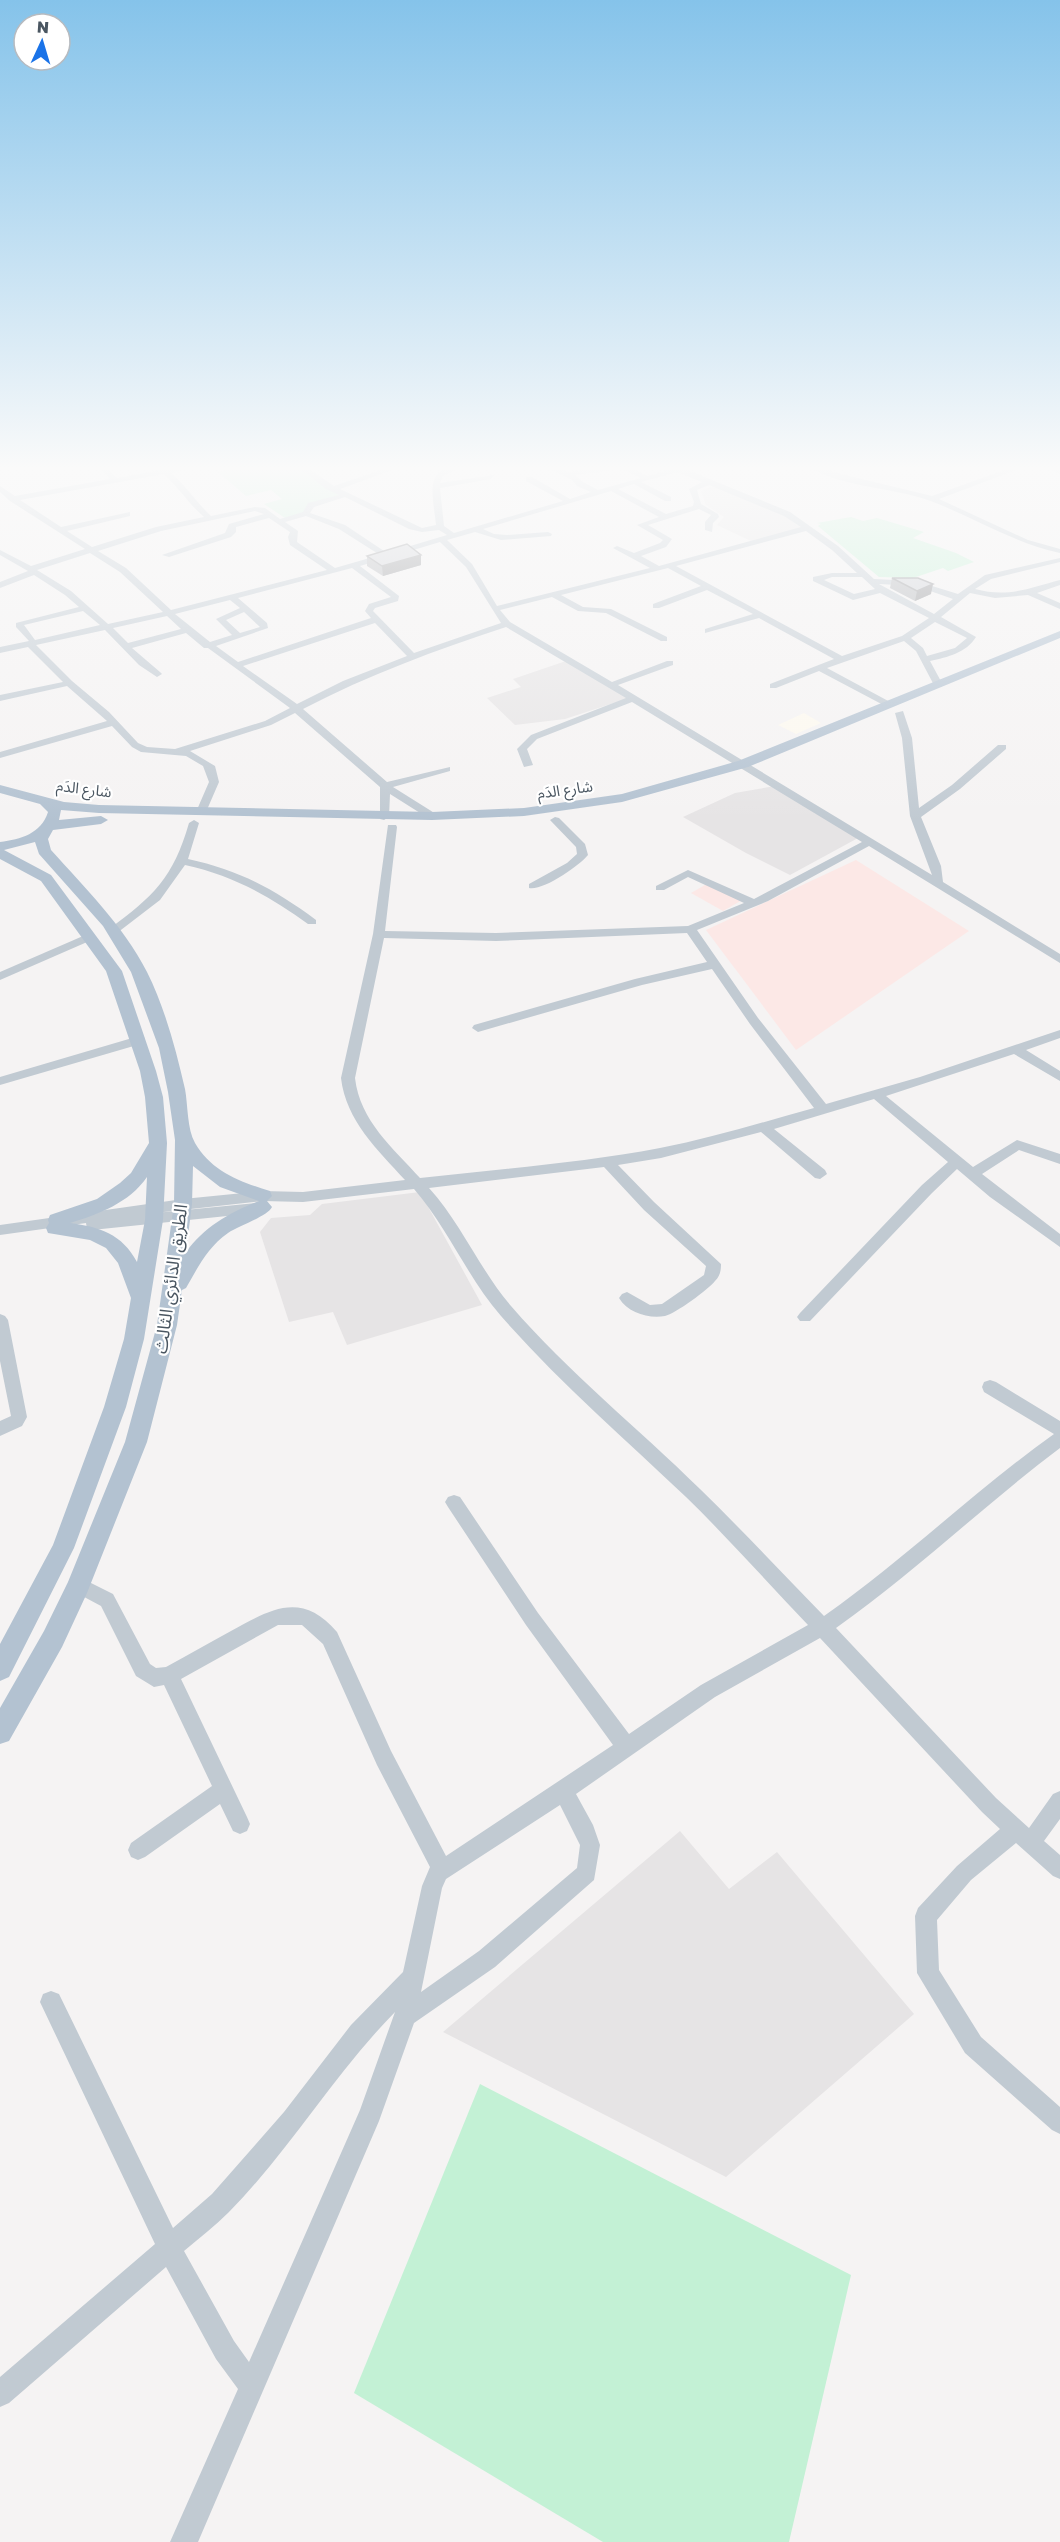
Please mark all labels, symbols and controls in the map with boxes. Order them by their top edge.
north arrow [12,12,72,72]
text: N [36,17,50,37]
street label: شارع الدَم [55,776,113,804]
street label: شارع الدَم [536,776,594,806]
street label: الطريق الدائري الثالث [149,1203,195,1356]

